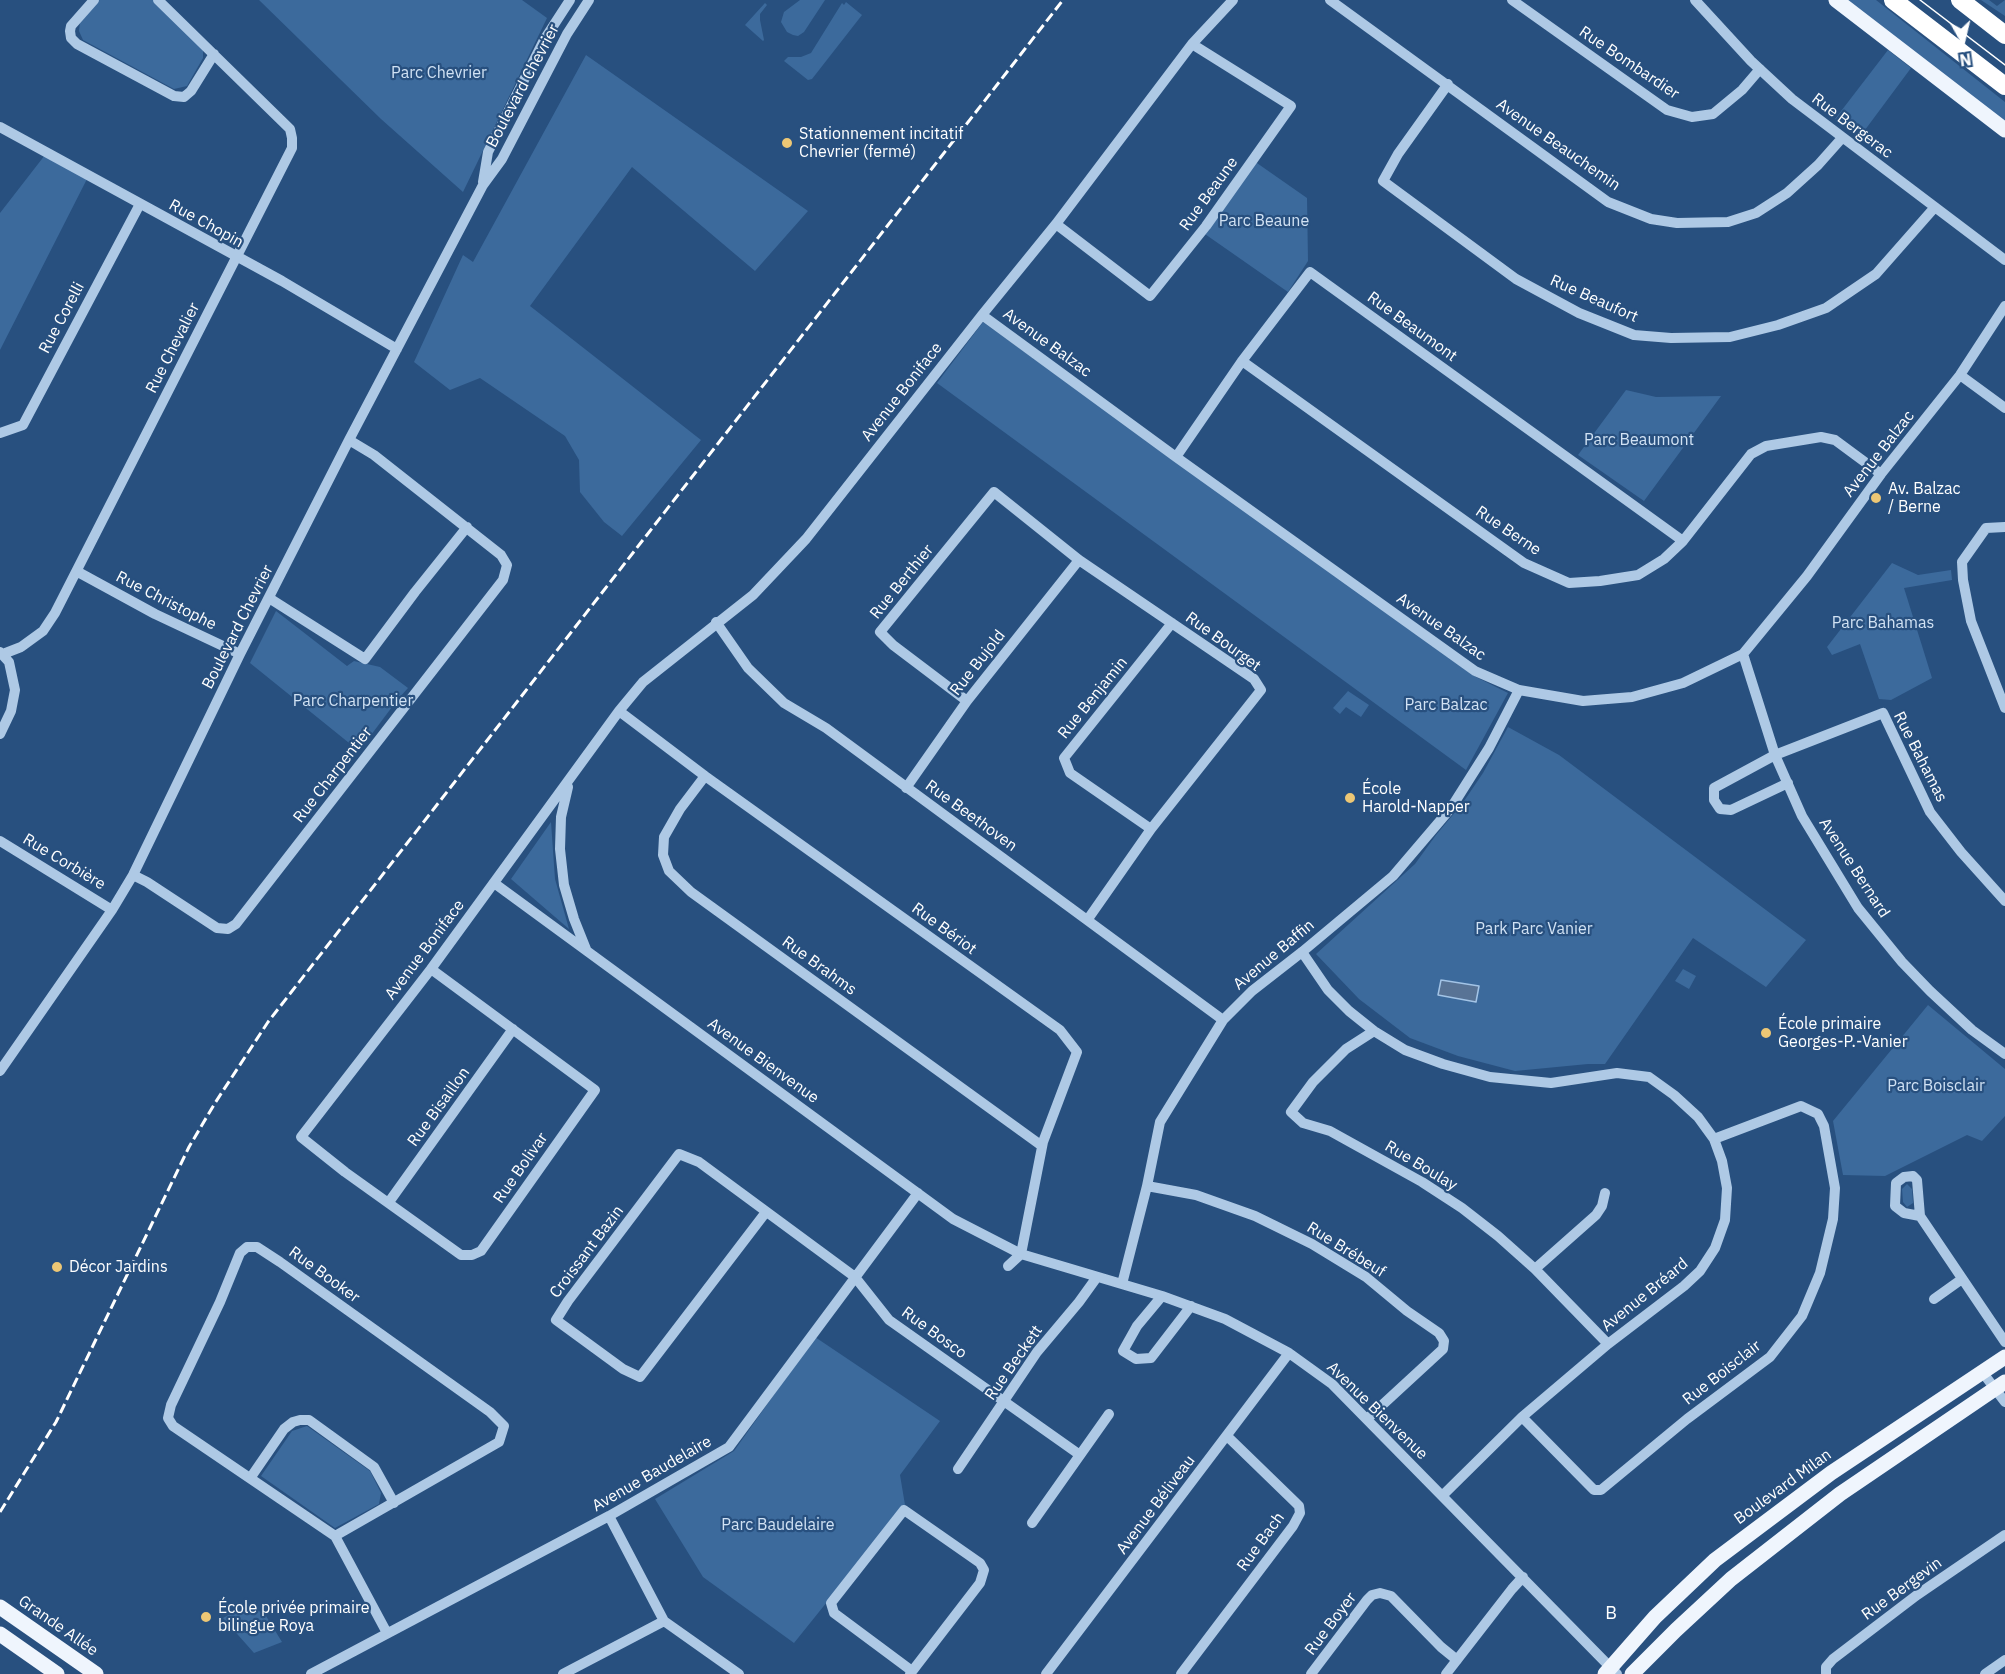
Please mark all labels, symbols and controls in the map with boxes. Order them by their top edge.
north arrow [1933,12,1993,72]
street label: Boulevard Chevrier [482,21,564,151]
street label: Rue Bombardier [1575,22,1683,104]
text: N [1958,49,1973,71]
park label: Parc Chevrier [391,63,487,83]
street label: Rue Bergerac [1808,89,1896,163]
street label: Avenue Beauchemin [1492,95,1624,195]
place label: Stationnement incitatif Chevrier (fermé) [799,124,963,162]
marker: Stationnement incitatif Chevrier (fermé) [780,136,794,150]
street label: Rue Beaune [1176,153,1242,235]
street label: Rue Chopin [165,196,247,252]
park label: Parc Beaune [1219,211,1309,231]
street label: Rue Beaufort [1547,271,1641,327]
street label: Rue Corelli [35,279,89,357]
street label: Rue Beaumont [1363,288,1461,366]
street label: Rue Chevalier [142,300,204,396]
street label: Avenue Balzac [999,305,1095,381]
street label: Avenue Boniface [857,339,947,445]
street label: Avenue Balzac [1839,407,1919,501]
park label: Parc Beaumont [1584,430,1694,450]
place label: Av. Balzac / Berne [1888,479,1961,517]
marker: Av. Balzac / Berne [1869,491,1883,505]
street label: Rue Berne [1472,502,1544,560]
street label: Rue Berthier [866,541,938,623]
street label: Boulevard Chevrier [198,562,278,692]
street label: Rue Christophe [113,567,219,635]
street label: Avenue Balzac [1393,589,1489,665]
street label: Rue Bourget [1182,608,1264,676]
park label: Parc Bahamas [1832,613,1934,633]
street label: Rue Bujold [946,626,1010,700]
street label: Rue Benjamin [1054,653,1132,743]
park label: Parc Charpentier [293,691,413,711]
park label: Parc Balzac [1404,695,1488,715]
street label: Rue Bahamas [1889,709,1951,805]
street label: Rue Charpentier [289,723,377,827]
street label: Rue Beethoven [921,776,1021,856]
place label: École Harold-Napper [1362,779,1470,817]
marker: École Harold-Napper [1343,791,1357,805]
street label: Avenue Bernard [1815,815,1893,921]
street label: Rue Corbière [19,830,109,894]
street label: Avenue Boniface [381,896,469,1004]
street label: Rue Bériot [908,899,980,959]
street label: Avenue Baffin [1230,916,1318,994]
park label: Park Parc Vanier [1475,919,1593,939]
street label: Rue Brahms [778,933,860,999]
street label: Avenue Bienvenue [704,1014,822,1108]
place label: École primaire Georges-P.-Vanier [1778,1014,1908,1052]
marker: École primaire Georges-P.-Vanier [1759,1026,1773,1040]
street label: Rue Bisaillon [404,1064,474,1150]
park label: Parc Boisclair [1887,1076,1985,1096]
street label: Rue Bolivar [490,1129,552,1207]
street label: Rue Boulay [1381,1137,1461,1195]
street label: Croissant Bazin [546,1202,628,1302]
street label: Rue Brébeuf [1303,1218,1389,1282]
street label: Rue Booker [285,1243,363,1307]
street label: Avenue Bréard [1598,1254,1692,1336]
place label: Décor Jardins [69,1257,168,1277]
marker: Décor Jardins [50,1260,64,1274]
street label: Rue Bosco [898,1303,970,1363]
street label: Rue Beckett [981,1322,1047,1404]
street label: Rue Boisclair [1679,1337,1765,1409]
street label: Avenue Bienvenue [1323,1358,1431,1464]
street label: Avenue Baudelaire [589,1432,715,1516]
street label: Boulevard Milan [1731,1445,1835,1529]
street label: Avenue Béliveau [1113,1452,1199,1558]
street label: Rue Bach [1233,1509,1289,1575]
park label: Parc Baudelaire [721,1515,835,1535]
street label: Rue Bergevin [1858,1553,1946,1625]
street label: Rue Boyer [1301,1589,1361,1659]
street label: Grande Allée [14,1592,102,1660]
place label: École privée primaire bilingue Roya [218,1598,369,1636]
district label: B [1605,1603,1619,1625]
marker: École privée primaire bilingue Roya [199,1610,213,1624]

